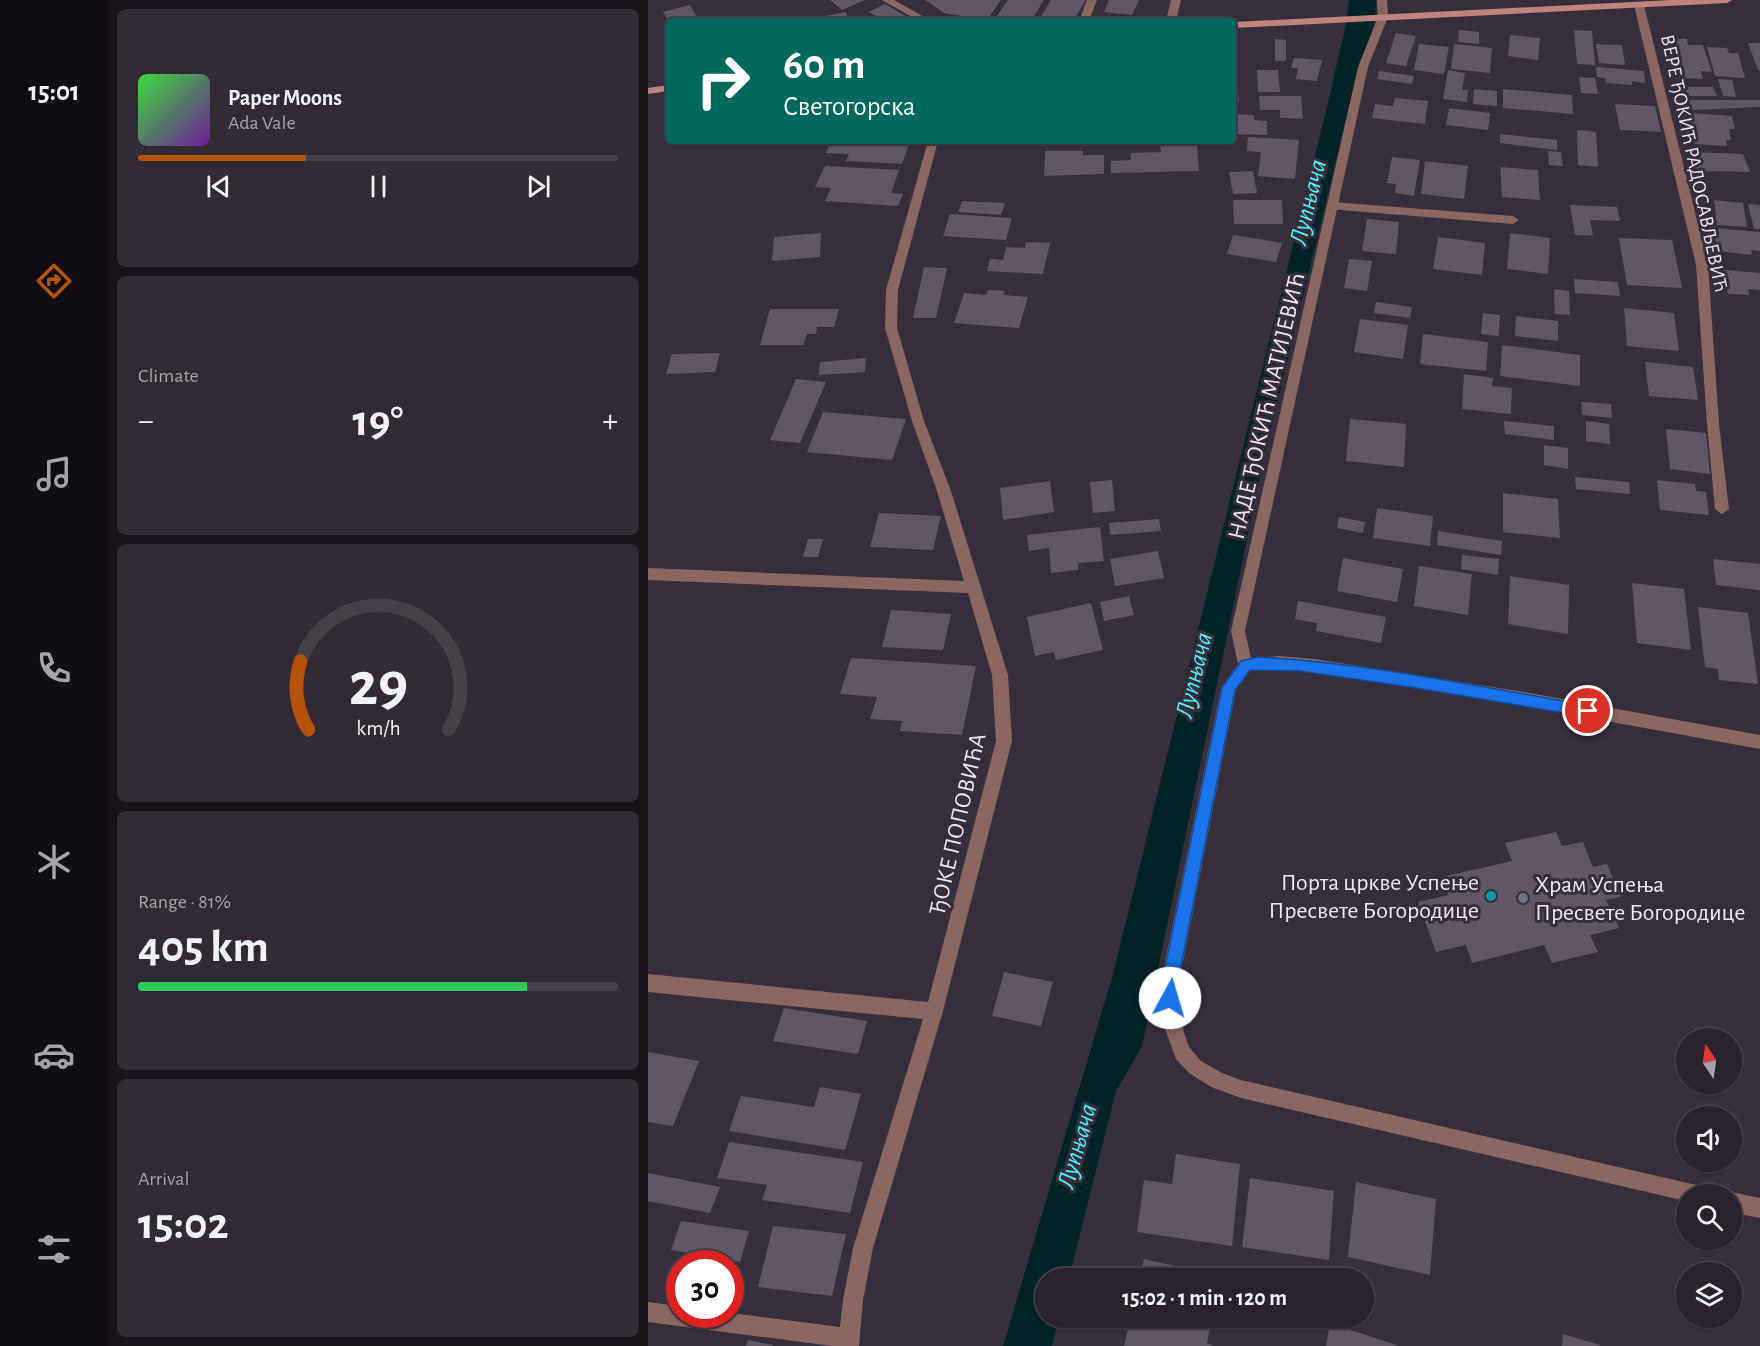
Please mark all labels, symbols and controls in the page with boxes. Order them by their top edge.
street label: ВЕРЕ ЂОКИЋ РАДОСАВЉЕВИЋ [1657,33,1731,294]
icon: right [684,42,762,120]
text: 60 m [783,44,865,86]
text: 15:01 [28,78,80,105]
text: Paper Moons [228,87,342,109]
text: Светогорска [783,93,915,120]
text: Ada Vale [228,113,296,133]
water label: Лупњача [1285,157,1331,249]
icon: previous [202,170,235,203]
icon: pause [362,170,395,203]
icon: next [522,170,555,203]
icon: directions [33,260,75,302]
street label: НАДЕ ЂОКИЋ МАТИЈЕВИЋ [1225,271,1309,542]
text: Climate [138,366,199,386]
text: 19° [352,399,404,444]
text: − [138,405,154,438]
text: + [602,405,618,438]
icon: music [33,453,75,495]
water label: Лупњача [1171,630,1217,722]
icon: phone [33,647,75,689]
text: 29 [348,654,408,716]
pin [1562,685,1613,736]
icon: arrive [1571,694,1604,727]
text: km/h [356,718,400,739]
street label: ЂОКЕ ПОПОВИЋА [925,731,991,917]
icon: climate [33,841,75,883]
place label: Порта цркве Успење Пресвете Богородице [1268,871,1479,923]
place label: Храм Успења Пресвете Богородице [1535,873,1746,925]
marker: Порта цркве Успење Пресвете Богородице [1484,889,1498,903]
marker: Храм Успења Пресвете Богородице [1516,891,1530,905]
text: Range · 81% [138,892,231,912]
text: 405 km [138,925,269,970]
position arrow [1138,966,1202,1030]
north arrow [1676,1028,1742,1094]
map controls [1676,1028,1742,1328]
icon: car [33,1034,75,1076]
water label: Лупњача [1052,1101,1101,1193]
button: sound [1676,1106,1742,1172]
text: Arrival [138,1169,189,1189]
button: search [1676,1184,1742,1250]
text: 15:02 [138,1202,229,1247]
icon: filters [33,1228,75,1270]
speed limit sign: 30 [666,1250,744,1328]
button: layers [1676,1262,1742,1328]
text: 15:02 · 1 min · 120 m [1122,1287,1287,1309]

